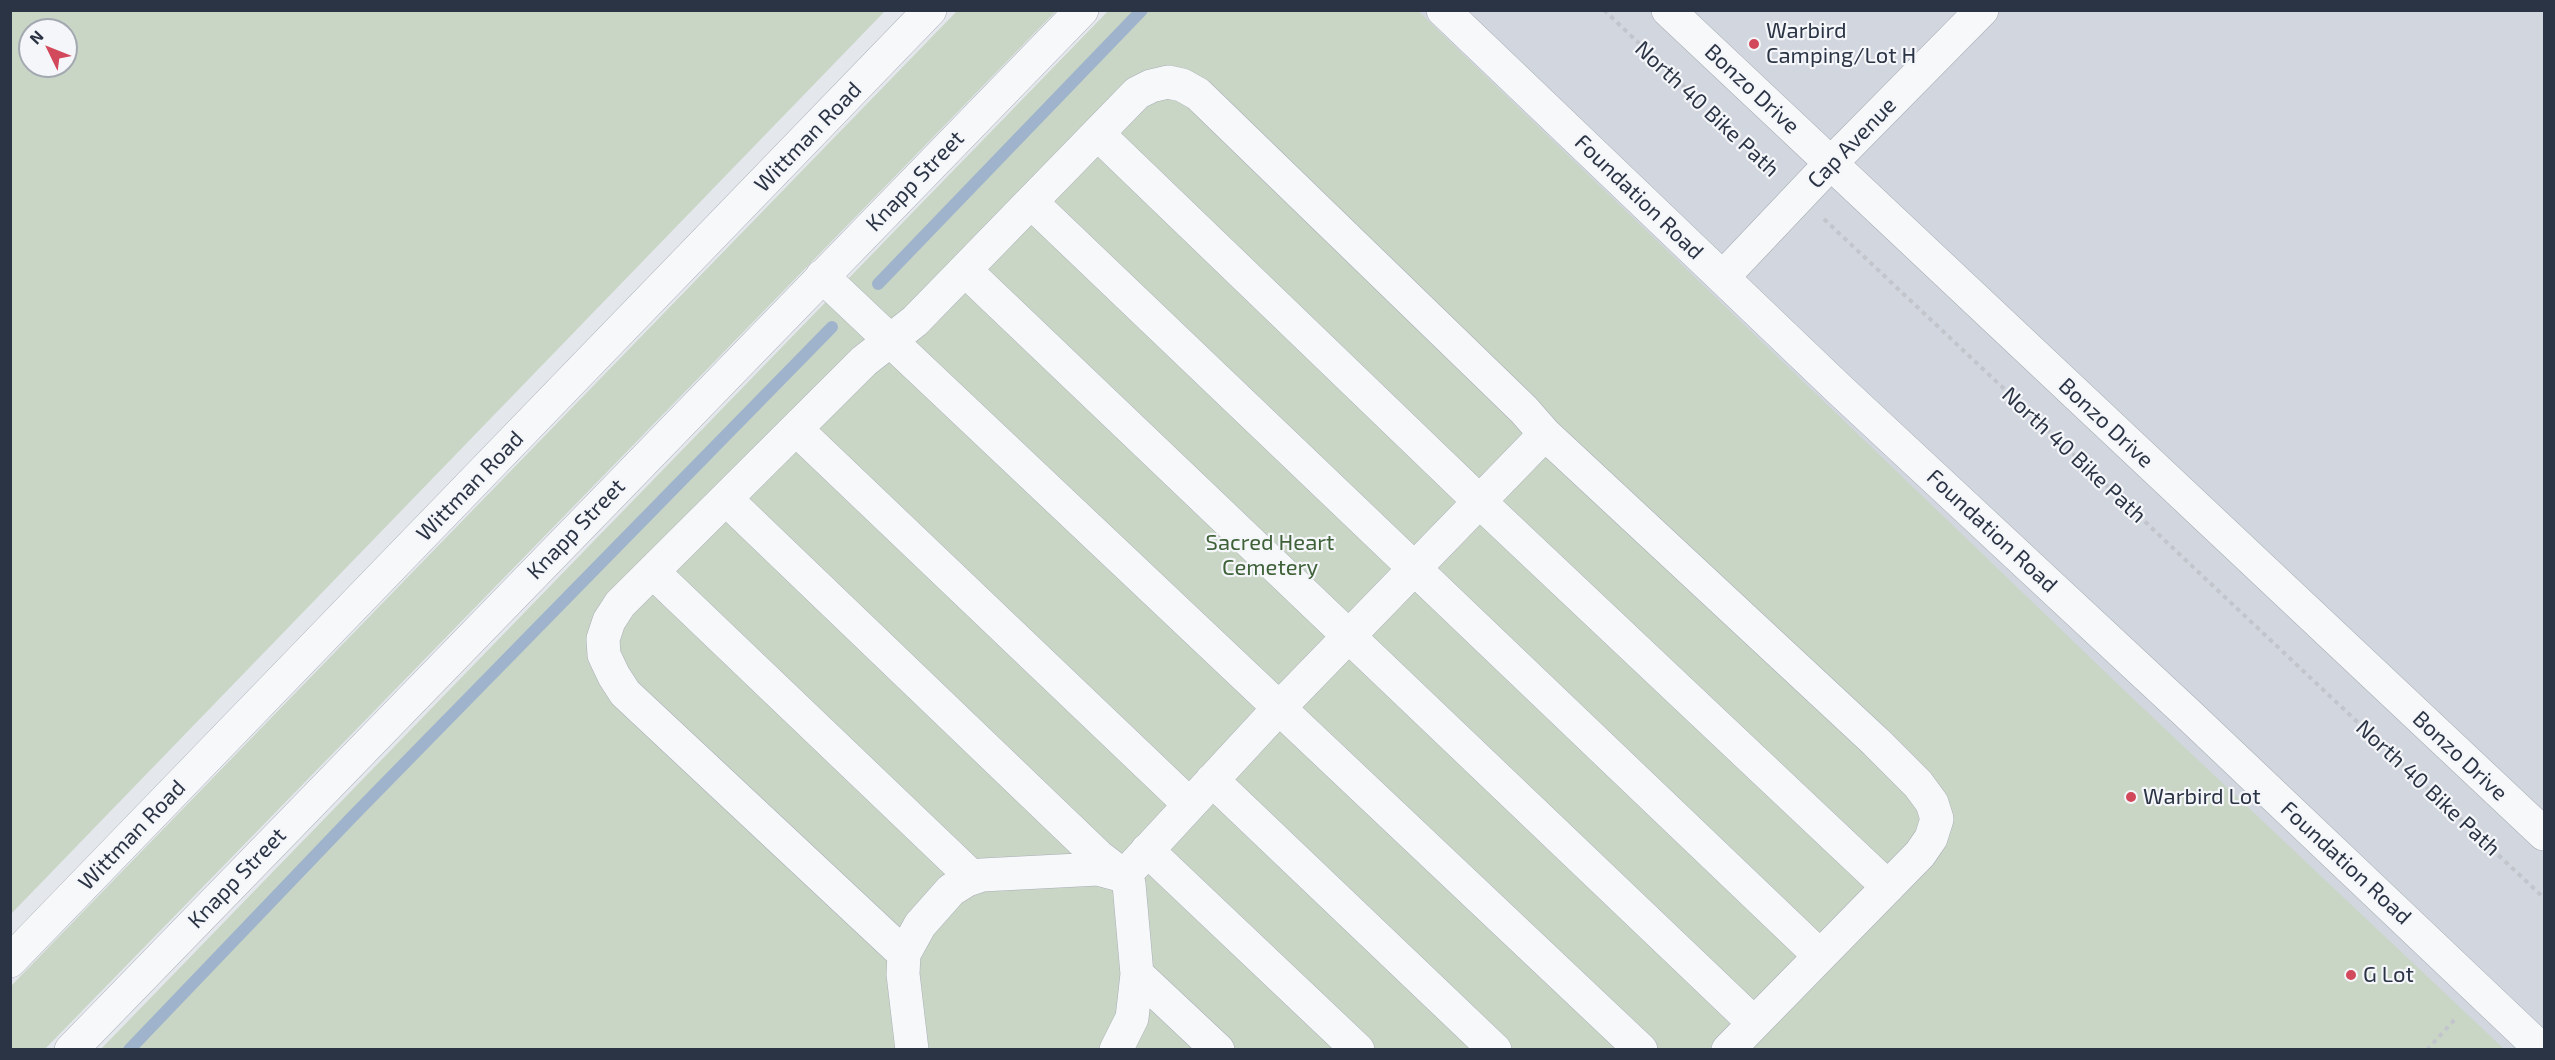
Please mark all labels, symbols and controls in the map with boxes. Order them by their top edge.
north arrow [18,18,78,78]
place label: Warbird Camping/Lot H [1766,18,1916,70]
text: N [25,26,47,47]
street label: North 40 Bike Path [1629,35,1785,183]
marker: Warbird Camping/Lot H [1747,37,1761,51]
street label: Bonzo Drive [1699,39,1805,139]
street label: Wittman Road [749,76,867,198]
street label: Cap Avenue [1802,92,1902,194]
street label: Knapp Street [861,125,969,237]
street label: Foundation Road [1569,129,1709,265]
street label: Bonzo Drive [2053,373,2159,473]
street label: North 40 Bike Path [1996,381,2152,529]
street label: Wittman Road [411,425,529,547]
street label: Foundation Road [1921,464,2063,598]
street label: Knapp Street [522,473,630,585]
park label: Sacred Heart Cemetery [1206,530,1334,582]
street label: Bonzo Drive [2407,706,2513,806]
street label: North 40 Bike Path [2350,714,2506,862]
street label: Wittman Road [73,774,191,896]
place label: Warbird Lot [2143,784,2261,810]
marker: Warbird Lot [2124,790,2138,804]
street label: Foundation Road [2275,796,2417,930]
street label: Knapp Street [183,822,291,934]
place label: G Lot [2363,962,2414,988]
marker: G Lot [2344,968,2358,982]

